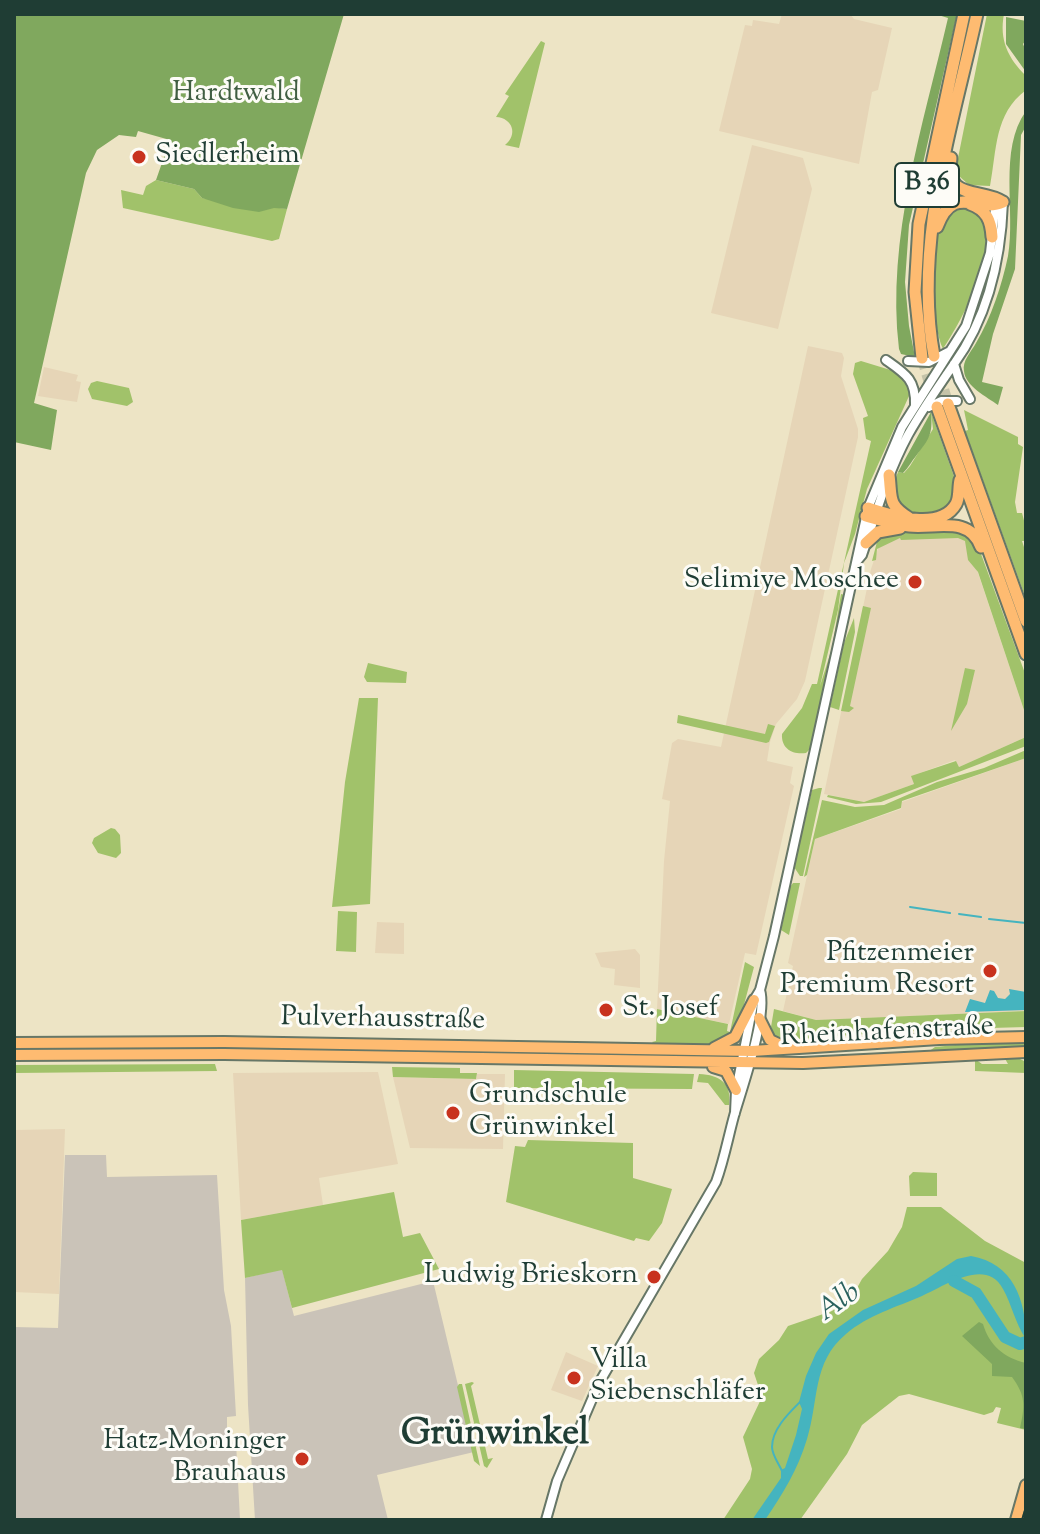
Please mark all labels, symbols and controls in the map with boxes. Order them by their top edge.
park label: Hardtwald [172,78,300,112]
place label: Siedlerheim [155,140,300,174]
marker: Siedlerheim [130,148,148,166]
road number: B 36 [895,163,959,207]
place label: Selimiye Moschee [684,565,899,599]
marker: Selimiye Moschee [906,573,924,591]
place label: Pfitzenmeier Premium Resort [780,938,974,1004]
marker: Pfitzenmeier Premium Resort [981,962,999,980]
place label: St. Josef [622,993,718,1027]
marker: St. Josef [597,1001,615,1019]
street label: Pulverhausstraße [281,1002,485,1040]
street label: Rheinhafenstraße [779,1012,995,1056]
place label: Grundschule Grünwinkel [469,1080,627,1146]
marker: Grundschule Grünwinkel [444,1104,462,1122]
place label: Ludwig Brieskorn [424,1260,638,1294]
marker: Ludwig Brieskorn [645,1268,663,1286]
water label: Alb [811,1276,869,1332]
place label: Villa Siebenschläfer [590,1345,766,1411]
marker: Villa Siebenschläfer [565,1369,583,1387]
district label: Grünwinkel [401,1415,589,1459]
place label: Hatz-Moninger Brauhaus [103,1426,286,1492]
marker: Hatz-Moninger Brauhaus [293,1450,311,1468]

